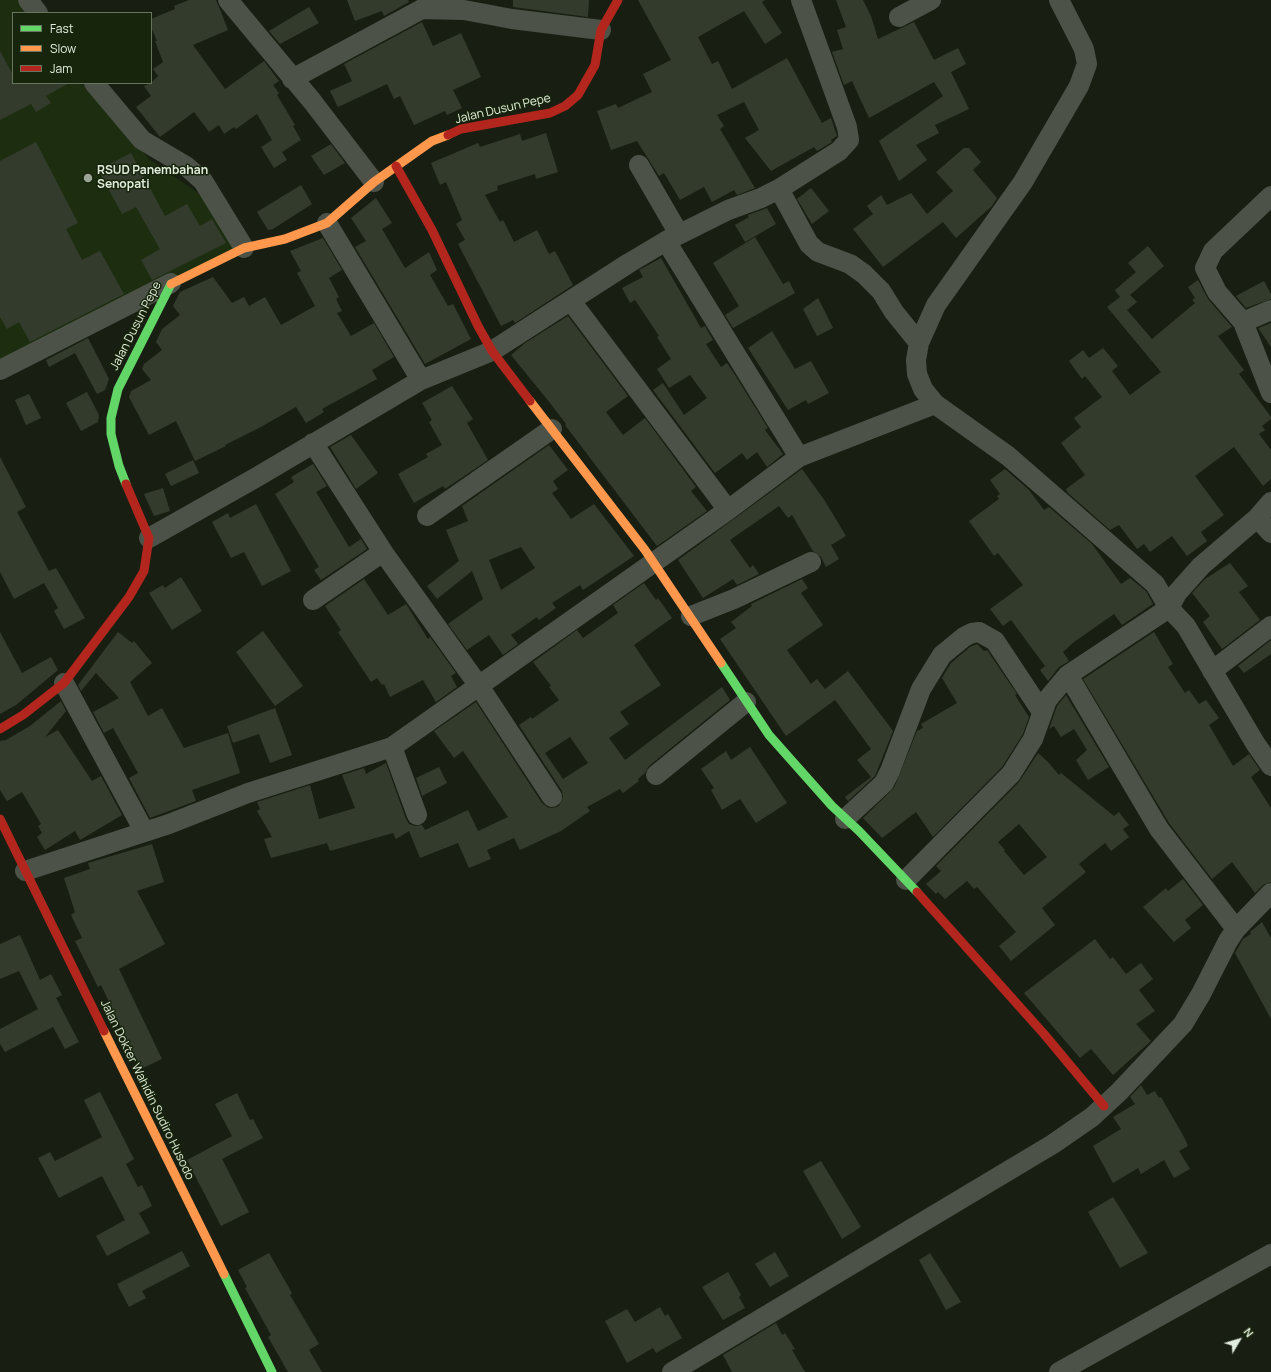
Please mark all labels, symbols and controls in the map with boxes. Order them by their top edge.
legend [12,12,152,84]
text: Fast [50,20,74,37]
text: Slow [50,40,76,57]
text: Jam [50,60,72,77]
street label: Jalan Dusun Pepe [454,91,552,127]
place label: RSUD Panembahan Senopati [97,164,208,192]
marker: RSUD Panembahan Senopati [82,172,94,184]
street label: Jalan Dusun Pepe [107,279,165,373]
street label: Jalan Dokter Wahidin Sudiro Husodo [97,998,197,1182]
north arrow [1219,1320,1259,1360]
text: N [1241,1325,1257,1340]

